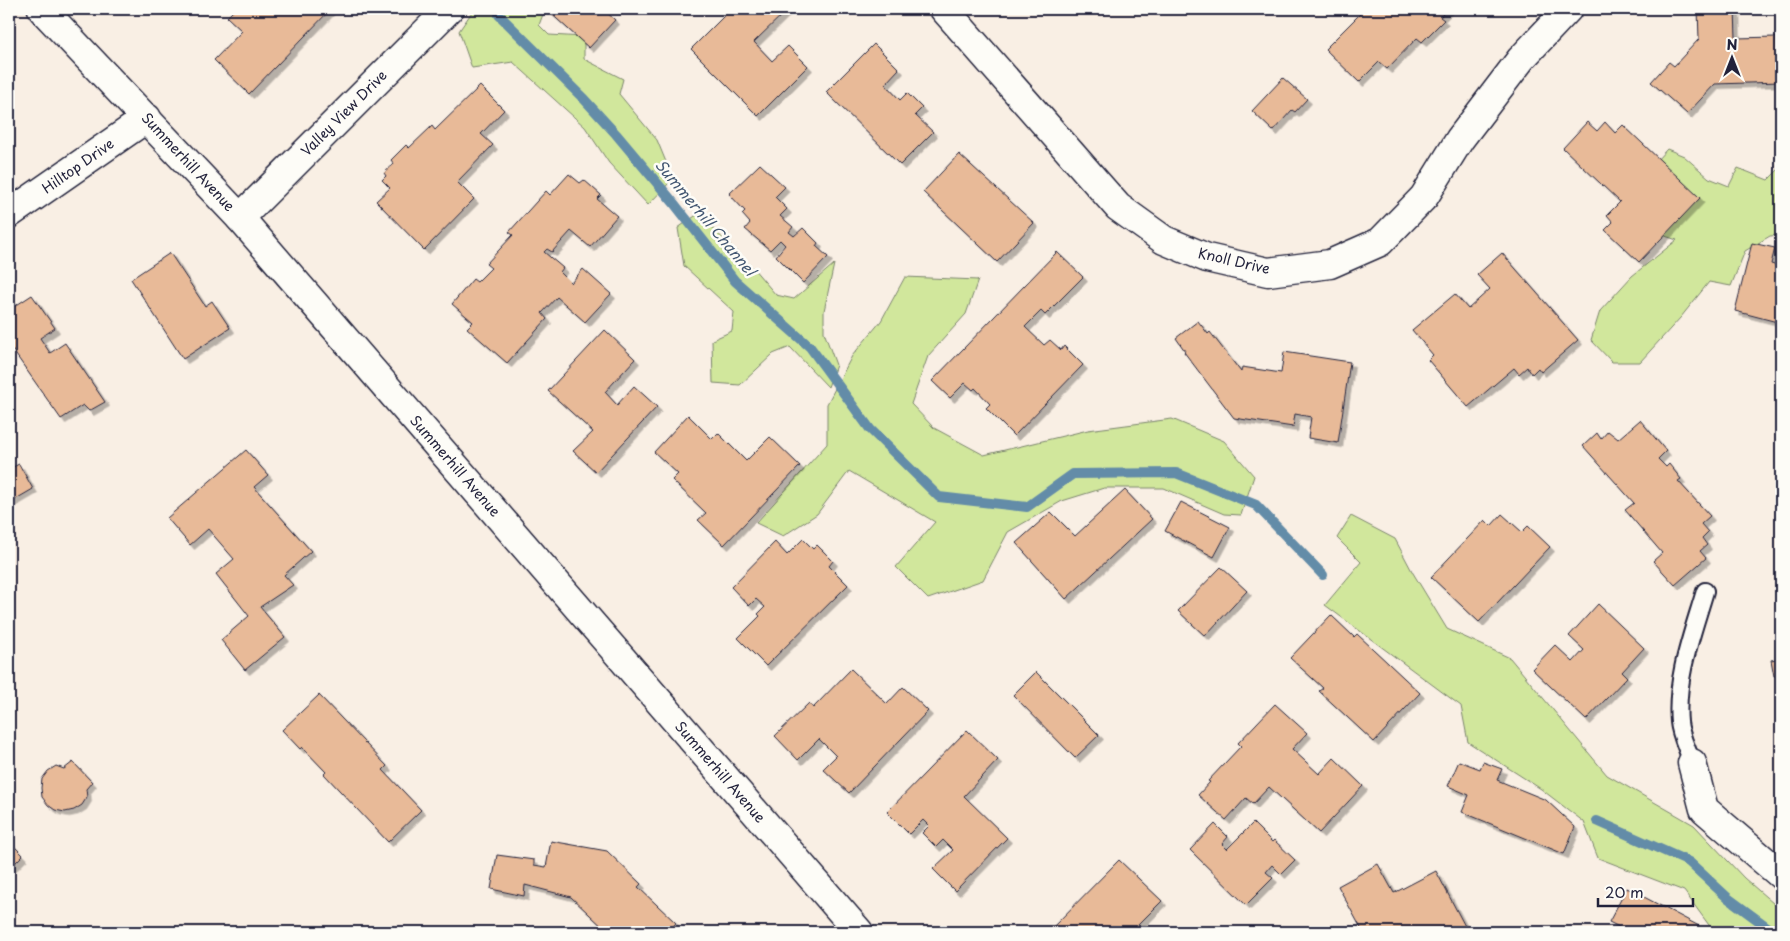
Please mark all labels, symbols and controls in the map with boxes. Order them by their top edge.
north arrow [1708,32,1758,82]
text: N [1726,34,1738,55]
street label: Valley View Drive [296,65,392,160]
street label: Summerhill Avenue [137,107,240,216]
street label: Hilltop Drive [37,133,118,198]
water label: Summerhill Channel [650,154,764,282]
street label: Knoll Drive [1196,242,1272,279]
street label: Summerhill Avenue [405,410,506,521]
street label: Summerhill Avenue [670,716,771,827]
scale bar [1598,876,1692,908]
text: 20 m [1605,880,1644,903]

